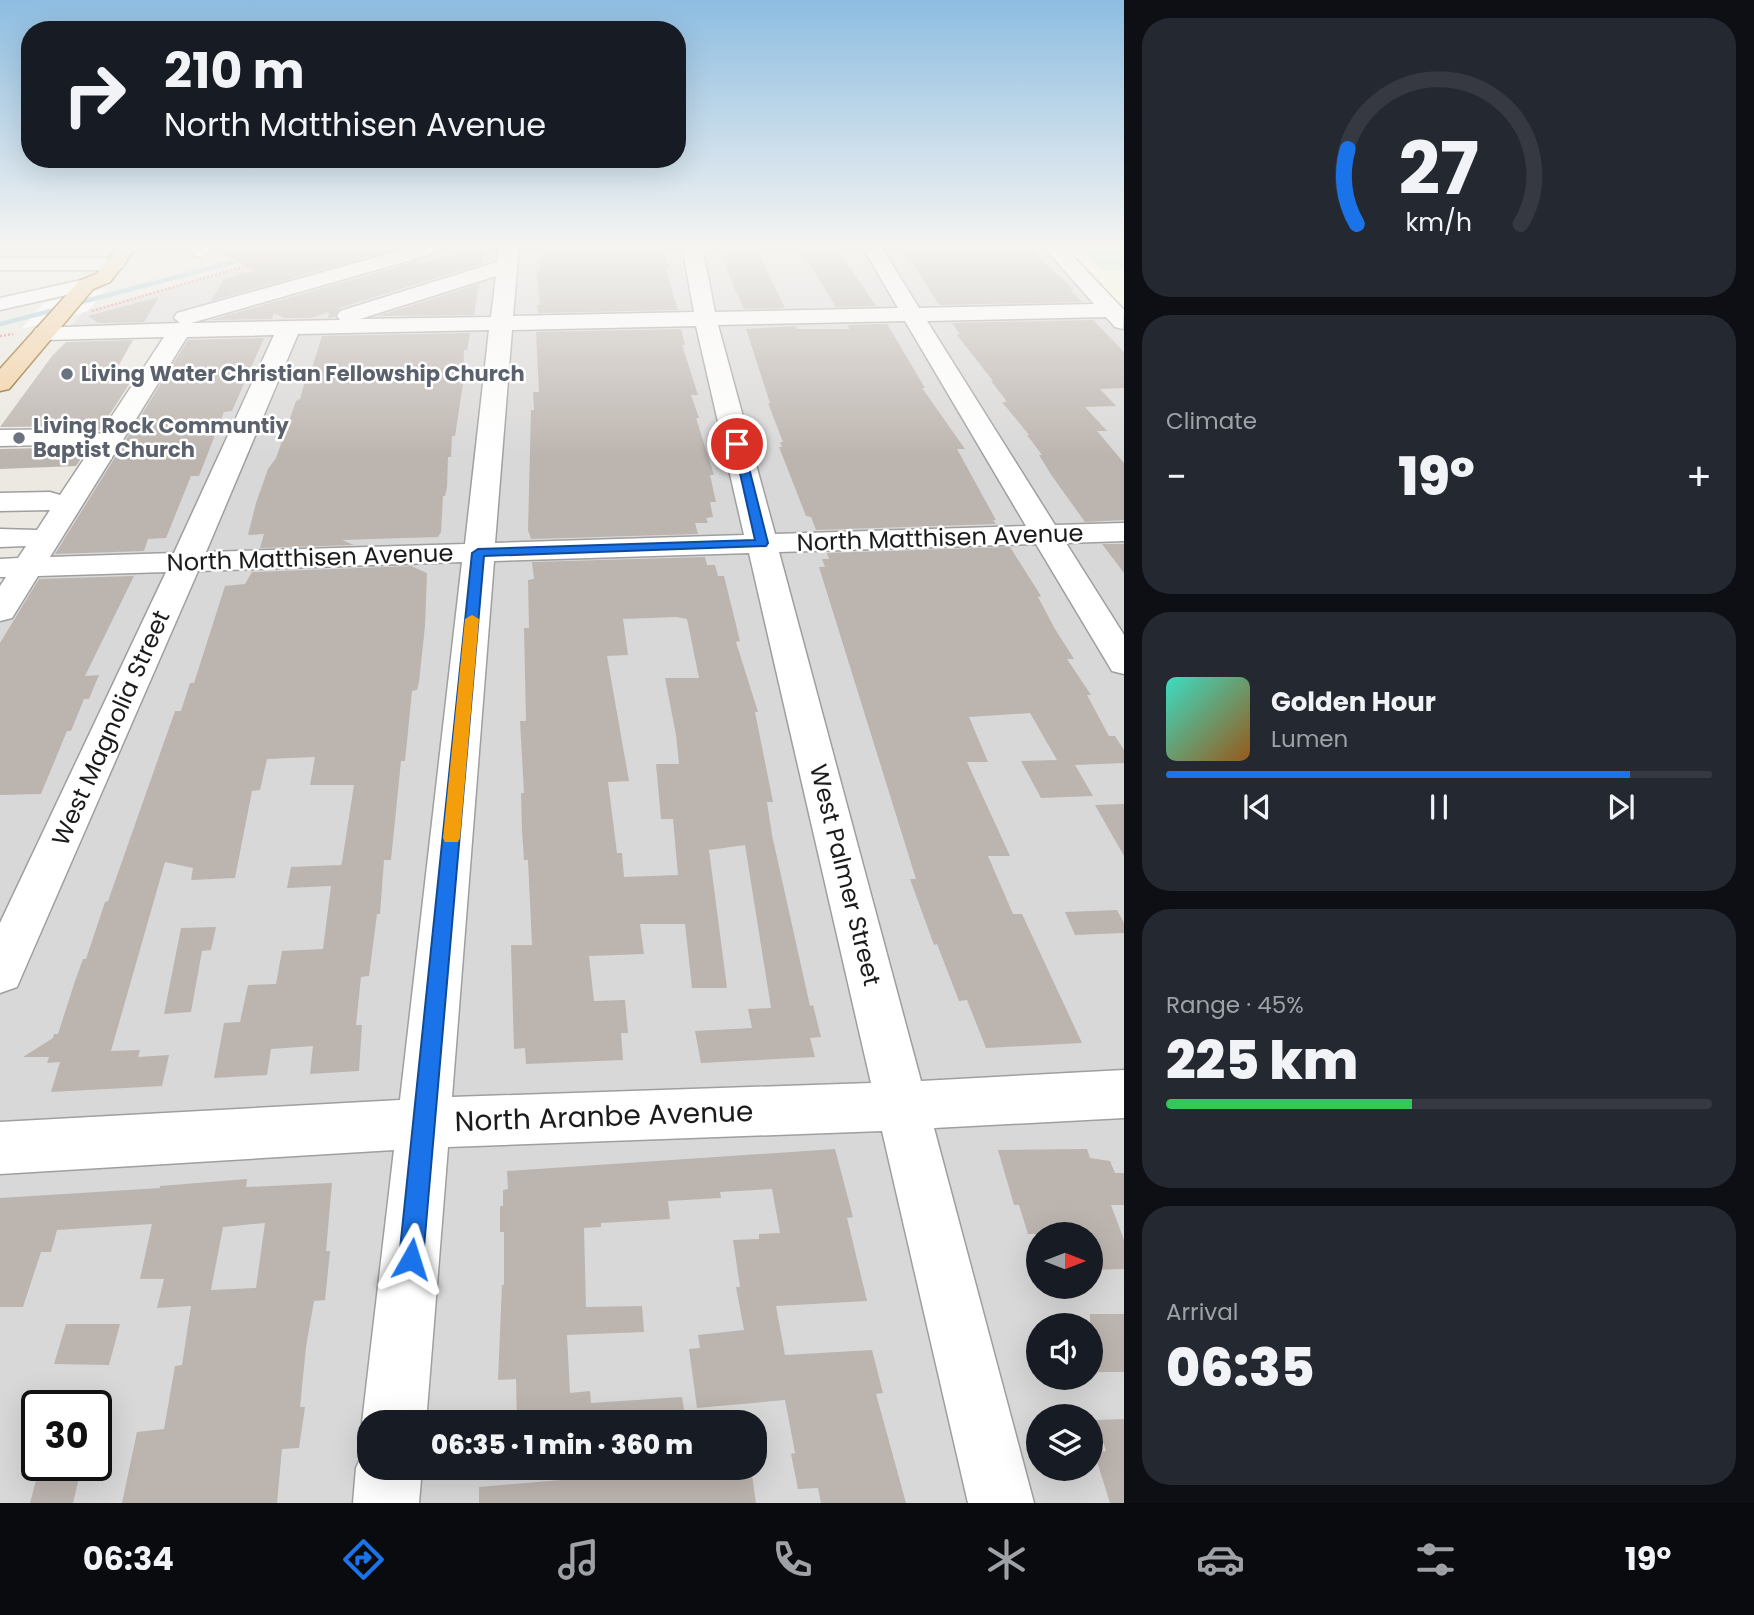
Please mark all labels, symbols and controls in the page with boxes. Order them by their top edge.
text: 210 m [164,37,305,105]
icon: right [49,49,140,140]
text: North Matthisen Avenue [164,102,546,147]
text: 27 [1399,118,1479,219]
text: km/h [1406,204,1472,239]
place label: Living Water Christian Fellowship Church [81,359,525,388]
marker: Living Water Christian Fellowship Church [59,366,75,382]
text: Climate [1166,405,1257,437]
place label: Living Rock Communtiy Baptist Church [33,411,290,464]
pin [707,414,767,474]
icon: arrive [718,425,756,463]
marker: Living Rock Communtiy Baptist Church [11,430,27,446]
text: 19° [1398,440,1475,513]
text: − [1166,450,1187,503]
text: + [1686,450,1712,503]
street label: North Matthisen Avenue [796,516,1084,559]
street label: North Matthisen Avenue [166,536,454,579]
street label: West Magnolia Street [44,605,177,851]
text: Golden Hour [1271,684,1436,720]
text: Lumen [1271,723,1348,755]
street label: West Palmer Street [802,761,889,989]
icon: previous [1238,788,1276,826]
icon: pause [1420,788,1458,826]
icon: next [1602,788,1640,826]
text: Range · 45% [1166,989,1304,1021]
text: 225 km [1166,1024,1358,1097]
street label: North Aranbe Avenue [454,1092,754,1141]
position arrow [374,1222,448,1296]
north arrow [1026,1222,1102,1298]
map controls [1026,1222,1103,1481]
text: Arrival [1166,1296,1238,1328]
button: sound [1026,1313,1103,1390]
text: 06:35 [1166,1331,1315,1404]
speed limit sign: 30 [21,1390,112,1481]
button: layers [1026,1404,1103,1481]
text: 06:35 · 1 min · 360 m [431,1427,693,1463]
icon: directions [339,1535,388,1584]
icon: music [554,1535,603,1584]
icon: phone [768,1535,817,1584]
icon: climate [982,1535,1031,1584]
icon: car [1196,1535,1245,1584]
icon: filters [1411,1535,1460,1584]
text: 06:34 [83,1536,174,1581]
text: 19° [1625,1536,1671,1581]

